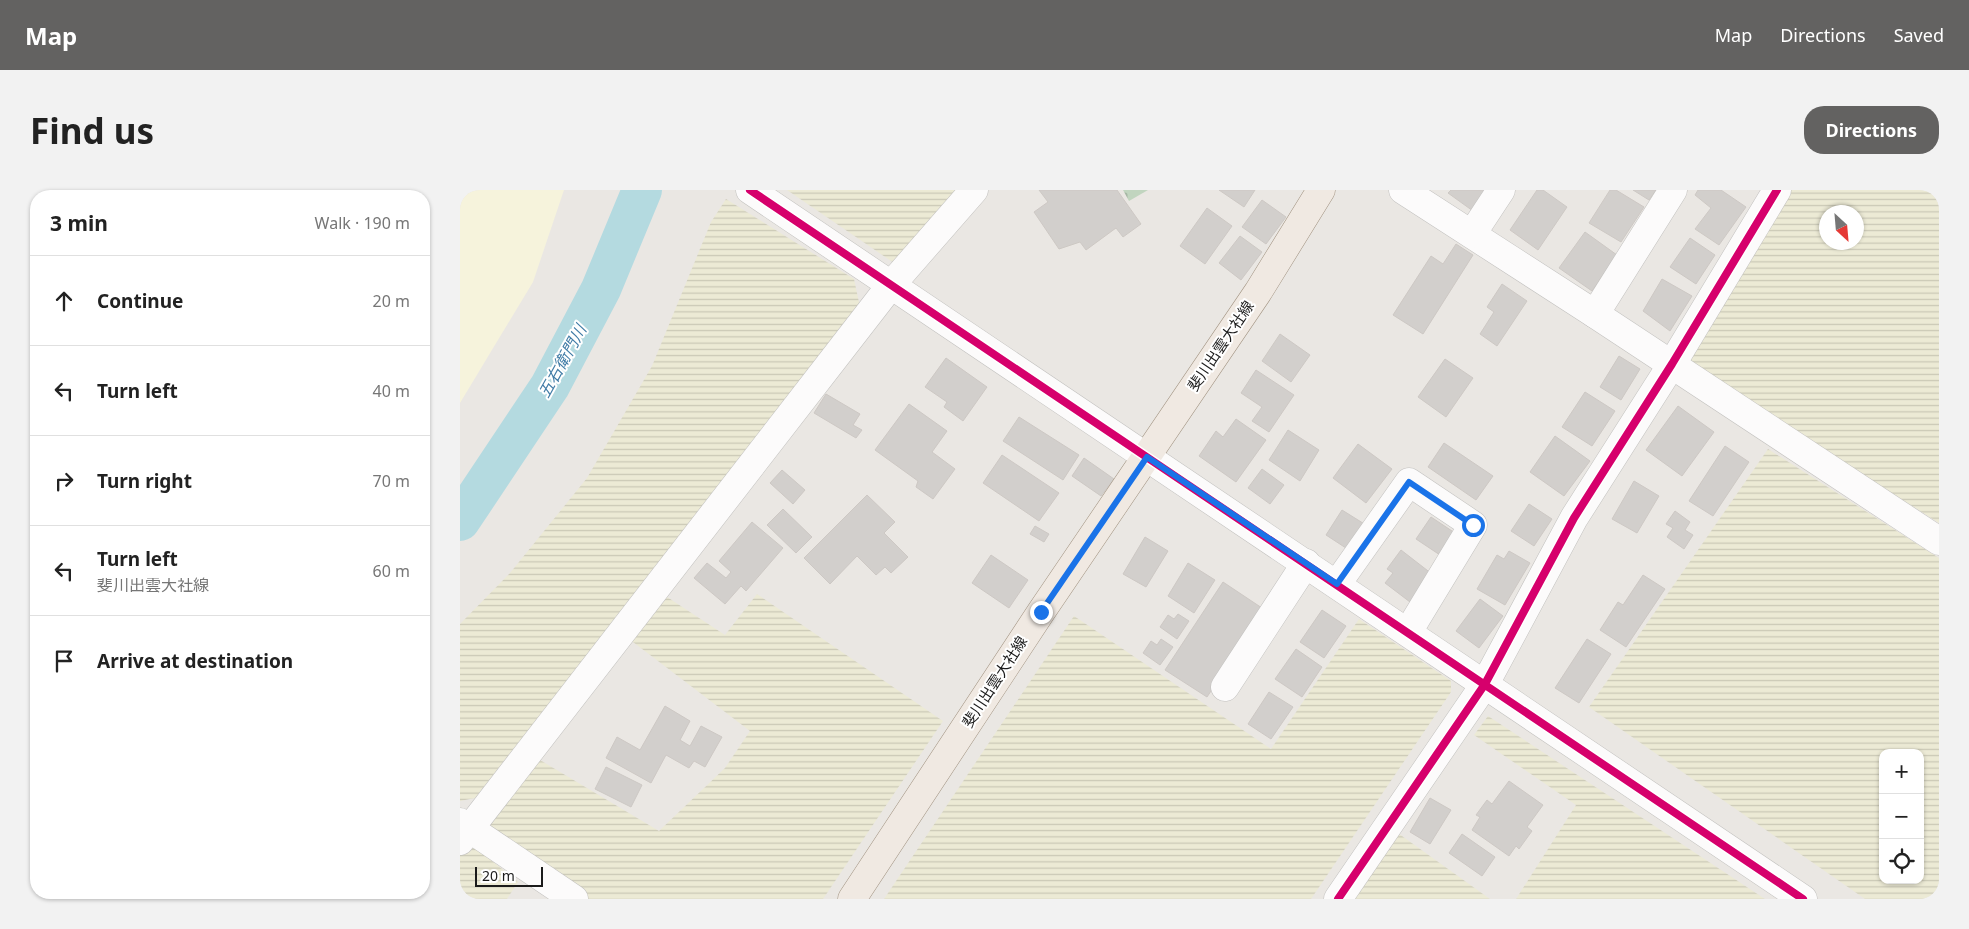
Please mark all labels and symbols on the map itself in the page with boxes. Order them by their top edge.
north arrow [1819,205,1864,250]
street label: 斐川出雲大社線 [1183,296,1258,395]
water label: 五右衛門川 [533,319,592,401]
route start [1462,514,1485,537]
route end [1030,601,1053,624]
street label: 斐川出雲大社線 [957,632,1031,731]
scale bar [475,864,542,887]

